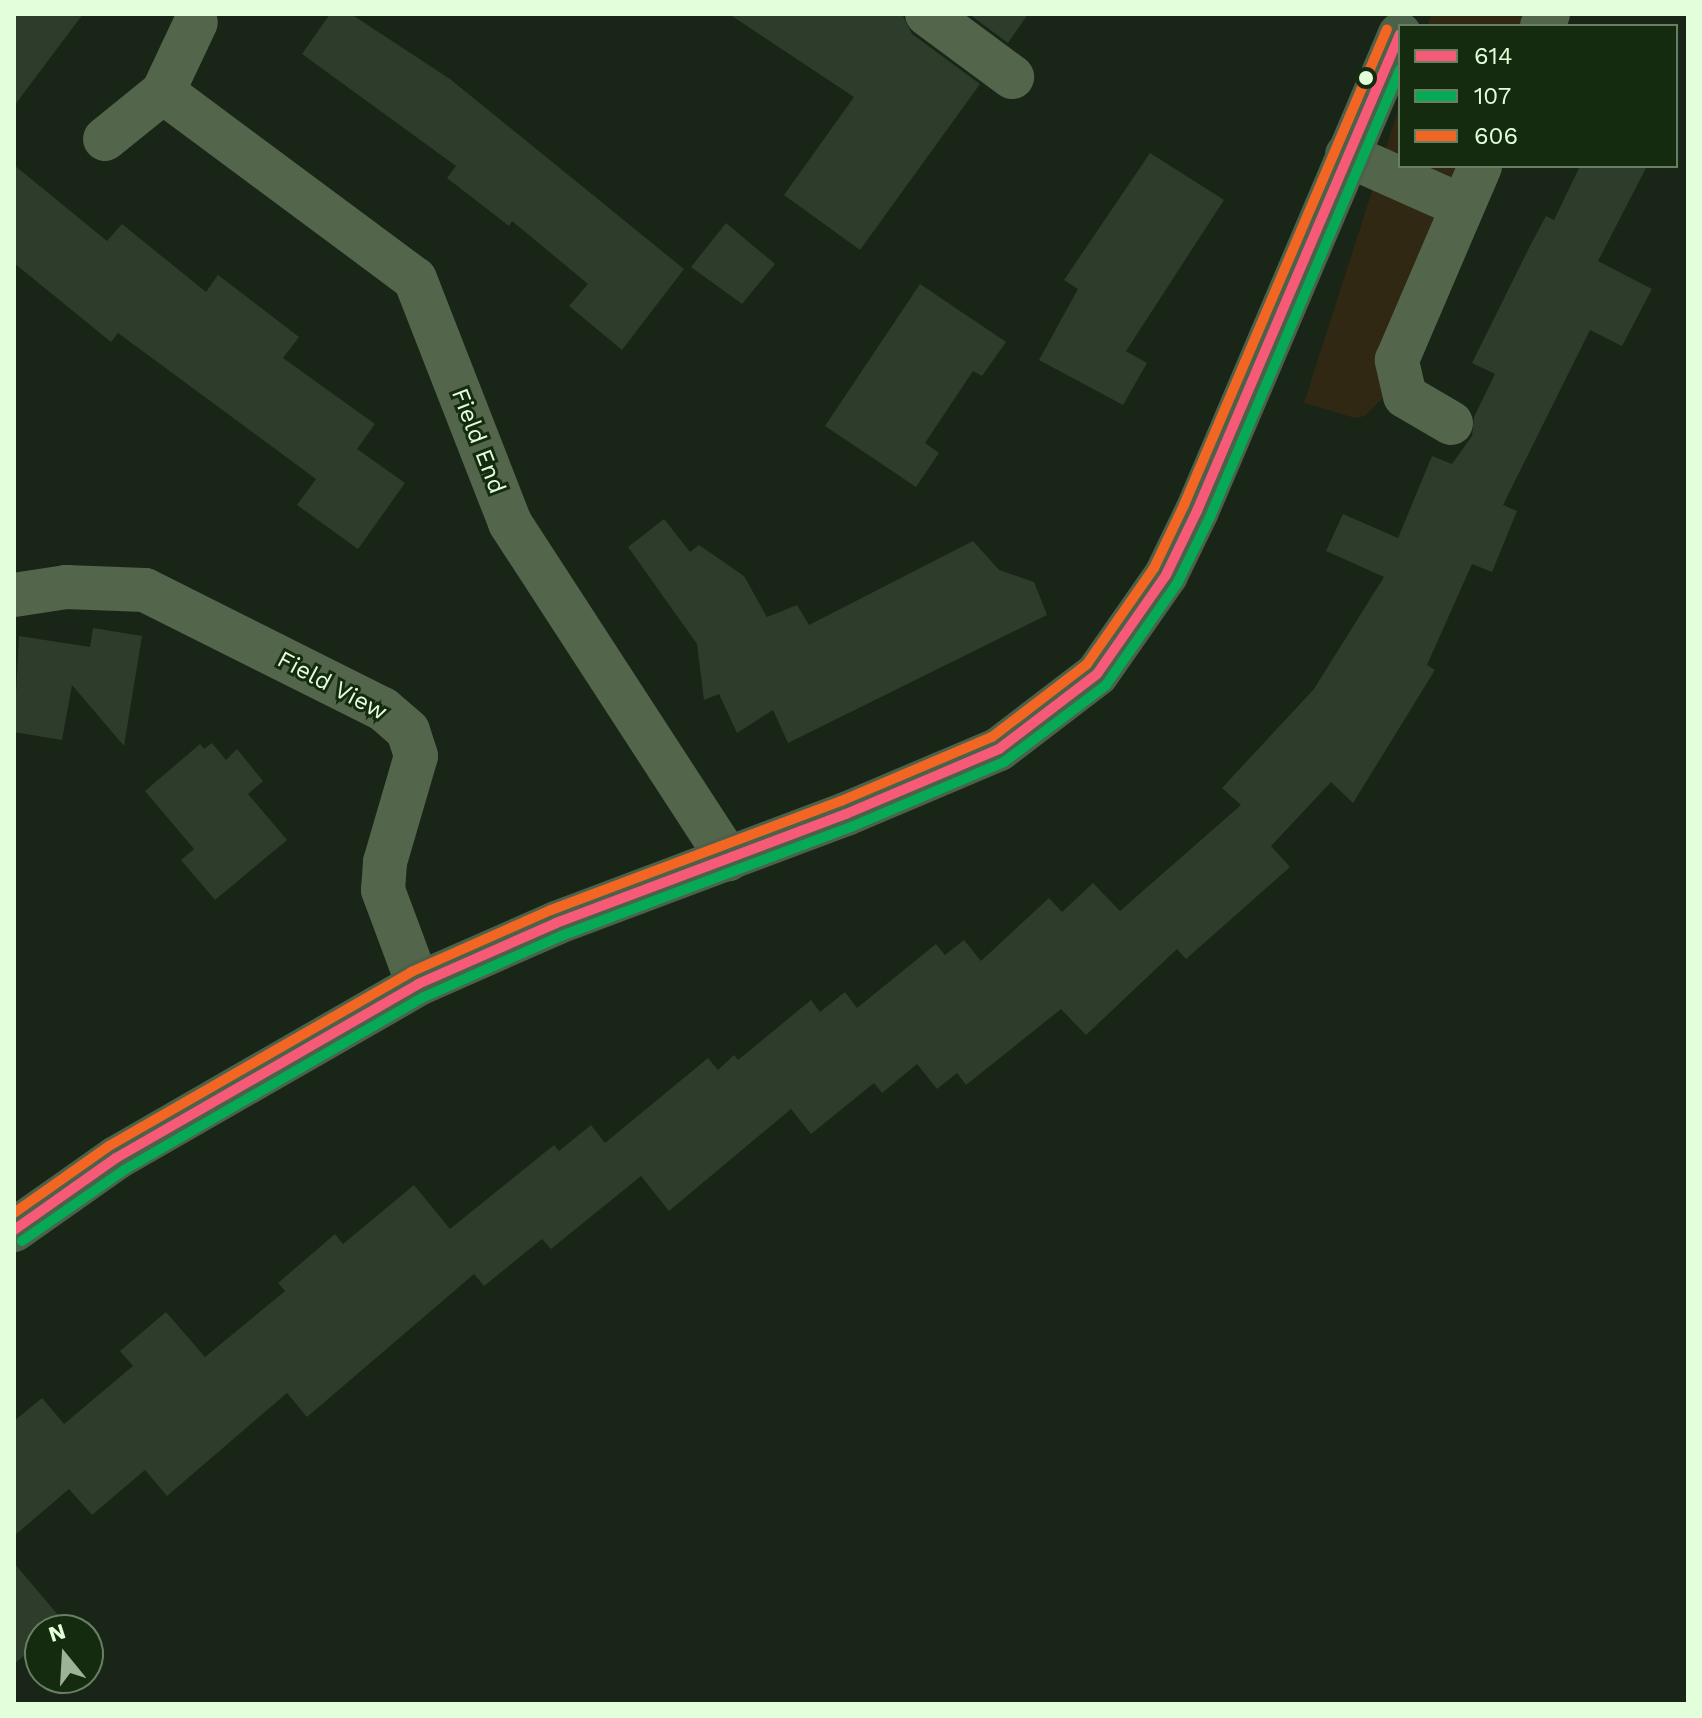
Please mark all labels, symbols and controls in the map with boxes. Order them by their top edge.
legend [1398,24,1678,168]
text: 614 [1474,42,1513,70]
unlabelled marker [1358,70,1374,86]
text: 107 [1474,82,1511,110]
text: 606 [1474,122,1518,150]
street label: Field End [445,384,511,498]
street label: Field View [272,645,392,727]
north arrow [24,1614,104,1694]
text: N [45,1618,69,1647]

